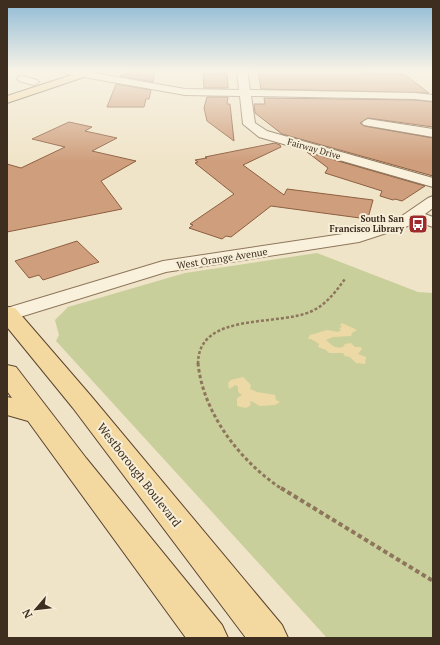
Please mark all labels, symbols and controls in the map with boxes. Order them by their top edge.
street label: Fairway Drive [286,136,343,162]
place label: South San Francisco Library [330,213,404,235]
bus stop icon: South San Francisco Library [407,213,429,235]
street label: West Orange Avenue [176,245,268,272]
street label: Westborough Boulevard [94,420,185,530]
north arrow [16,589,56,629]
text: N [19,606,35,621]

